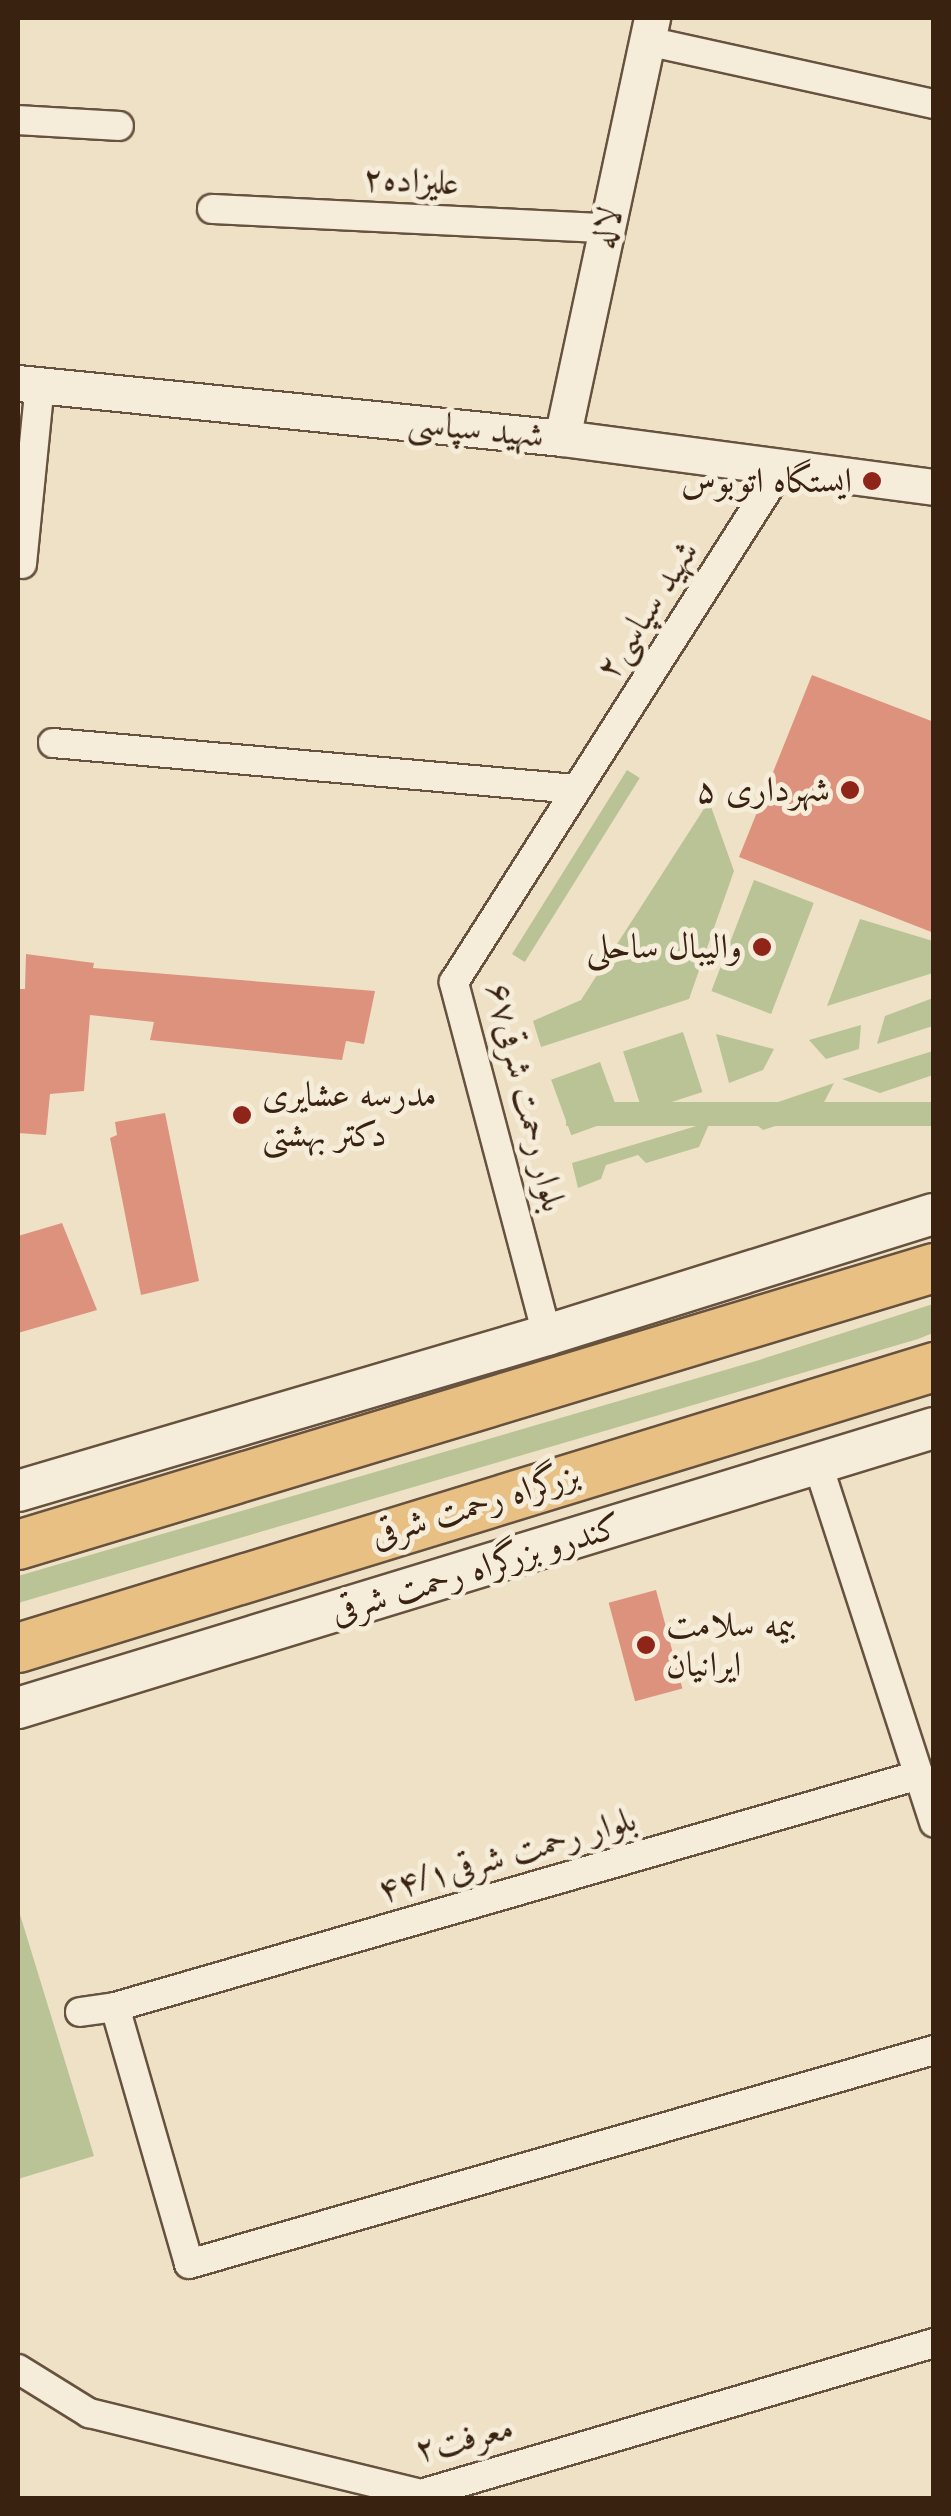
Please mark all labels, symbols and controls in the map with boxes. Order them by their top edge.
street label: علیزاده۲ [362,158,460,204]
street label: لاله [582,203,632,253]
street label: شهید سپاسی [406,401,546,457]
place label: ایستگاه اتوبوس [681,460,852,502]
marker: ایستگاه اتوبوس [861,470,883,492]
street label: شهید سپاسی۲ [587,533,707,687]
place label: شهرداری ۵ [696,769,830,811]
marker: شهرداری ۵ [839,779,861,801]
place label: والیبال ساحلی [586,926,742,968]
marker: والیبال ساحلی [751,936,773,958]
street label: بلوار رحمت شرقی۶۷ [477,978,575,1216]
place label: مدرسه عشایری دکتر بهشتی [262,1074,437,1156]
marker: مدرسه عشایری دکتر بهشتی [231,1104,253,1126]
street label: بزرگراه رحمت شرقی [366,1453,584,1557]
street label: کندرو بزرگراه رحمت شرقی [326,1505,626,1633]
place label: بیمه سلامت ایرانیان [666,1604,795,1686]
marker: بیمه سلامت ایرانیان [635,1634,657,1656]
street label: بلوار رحمت شرقی۴۴/۱ [373,1798,641,1912]
street label: معرفت۲ [410,2407,518,2471]

